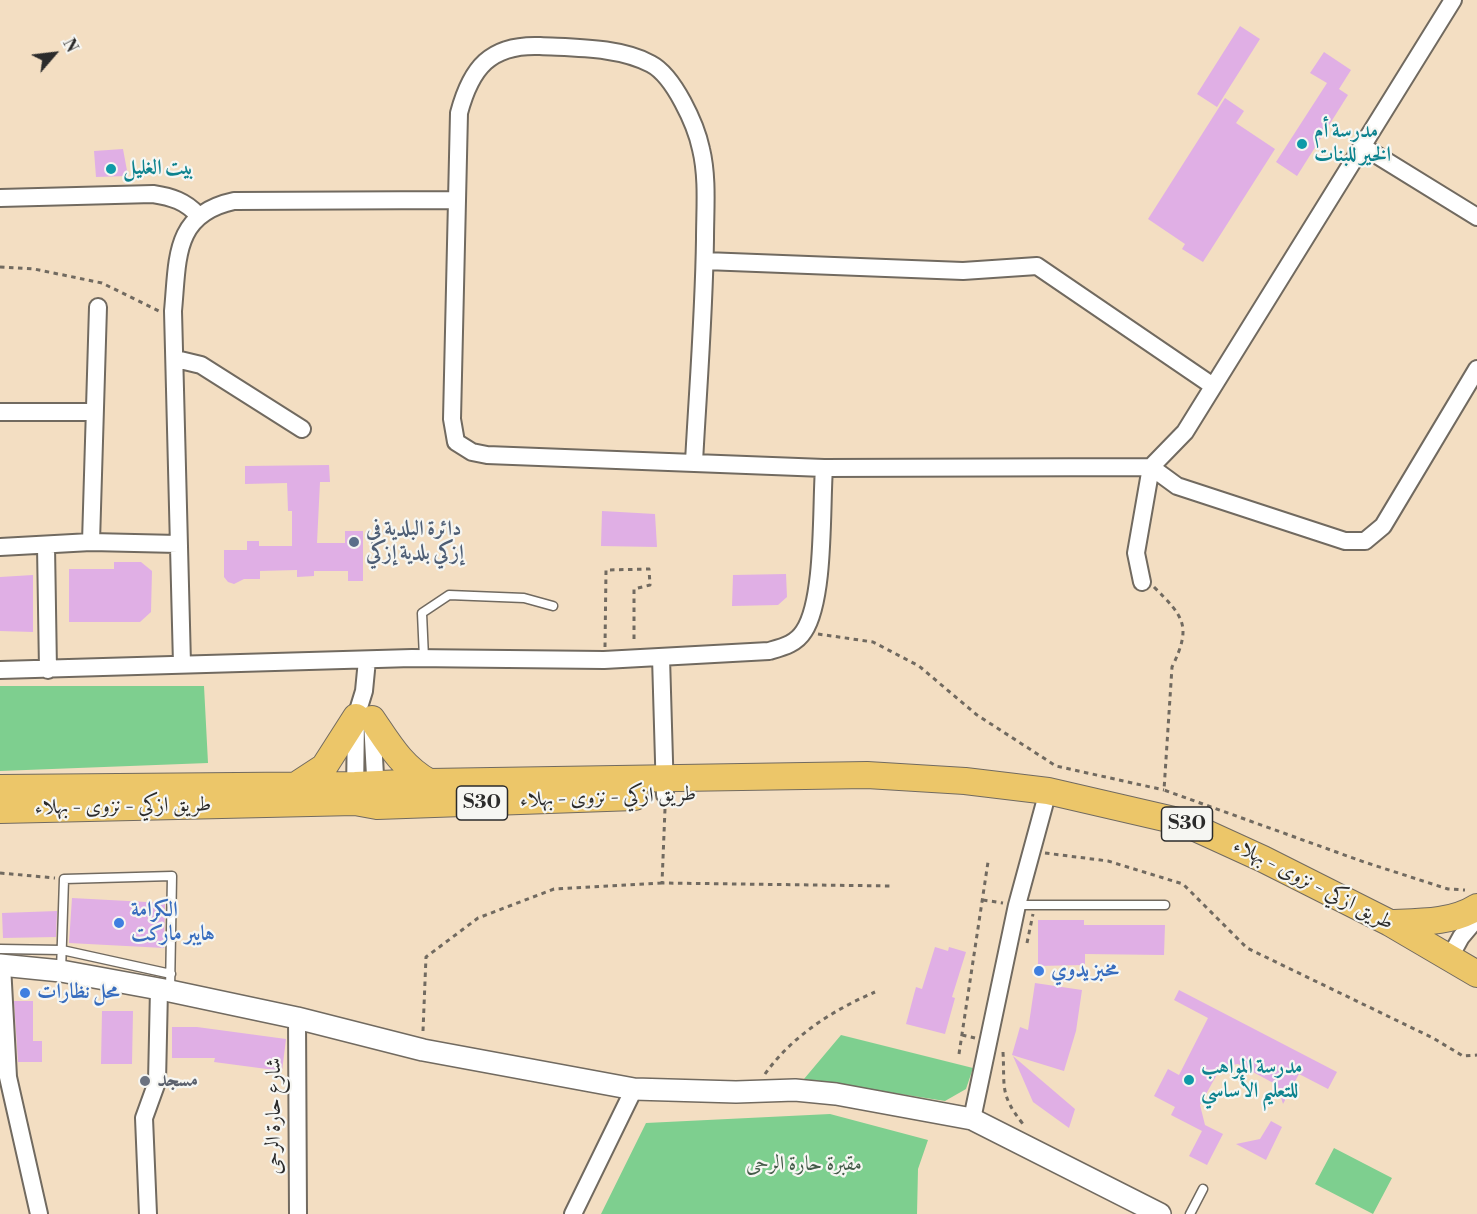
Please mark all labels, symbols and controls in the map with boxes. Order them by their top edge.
north arrow [24,24,84,84]
text: N [58,35,82,56]
place label: مدرسة أم الخير للبنات [1314,119,1391,169]
marker: مدرسة أم الخير للبنات [1295,137,1309,151]
place label: بيت الغليل [123,156,194,182]
marker: بيت الغليل [104,162,118,176]
place label: دائرة البلدية في إزكي بلدية إزكي [366,517,464,567]
marker: دائرة البلدية في إزكي بلدية إزكي [347,535,361,549]
street label: طريق ازكي - نزوى - بهلاء [519,782,697,814]
road number: S30 [456,786,508,820]
street label: طريق ازكي - نزوى - بهلاء [34,793,212,821]
road number: S30 [1162,807,1212,841]
street label: طريق ازكي - نزوى - بهلاء [1229,834,1397,936]
place label: الكرامة هايبر ماركت [131,898,215,948]
marker: الكرامة هايبر ماركت [112,916,126,930]
place label: مخبز يدوي [1051,958,1119,984]
marker: مخبز يدوي [1032,964,1046,978]
place label: محل نظارات [37,980,119,1006]
marker: محل نظارات [18,986,32,1000]
place label: مدرسة المواهب للتعليم الأساسي [1201,1055,1303,1105]
street label: شارع حارة الرحى [262,1058,288,1174]
place label: مسجد [157,1068,198,1094]
marker: مدرسة المواهب للتعليم الأساسي [1182,1073,1196,1087]
marker: مسجد [138,1074,152,1088]
park label: مقبرة حارة الرحى [746,1152,862,1178]

